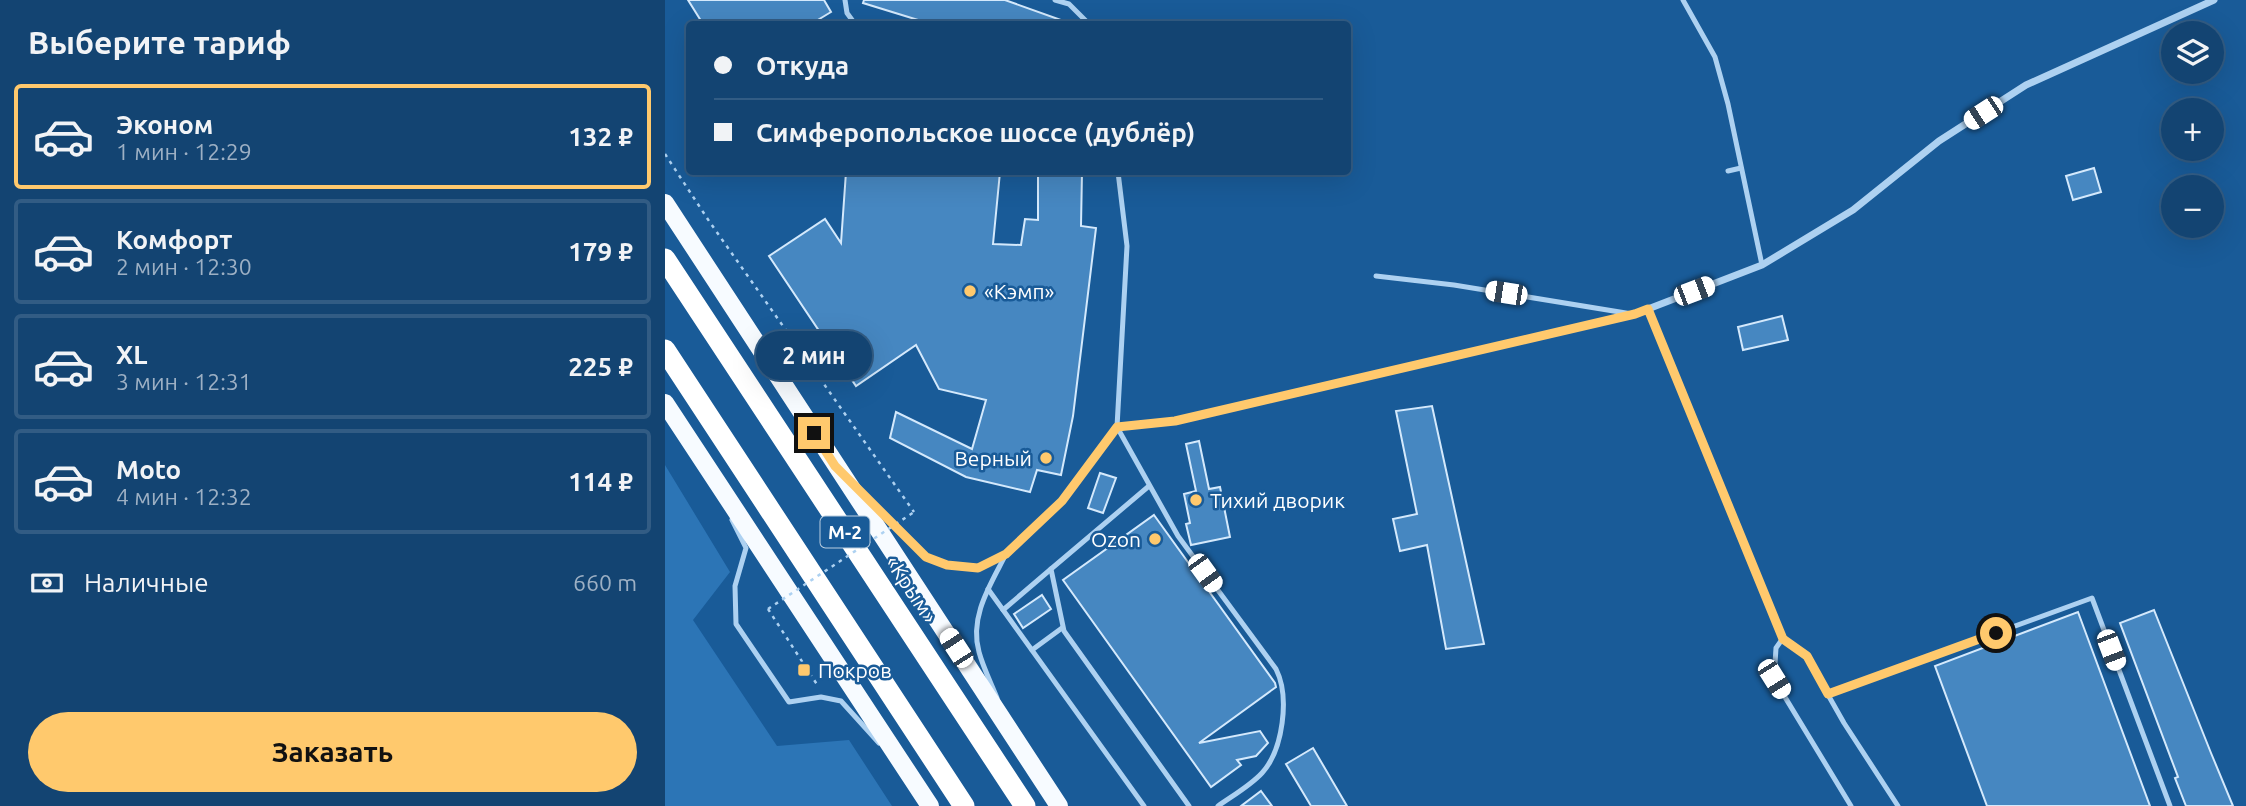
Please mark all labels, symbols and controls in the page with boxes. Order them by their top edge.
map controls [2161,21,2224,238]
button: layers [2161,21,2224,84]
text: Выберите тариф [28,24,291,60]
text: Откуда [756,51,849,80]
car [1960,93,2007,133]
button: + [2161,98,2224,161]
icon: car [32,105,95,168]
text: Эконом [116,110,213,139]
text: Симферопольское шоссе (дублёр) [756,118,1195,147]
text: 132 ₽ [568,122,633,151]
text: 1 мин · 12:29 [116,139,252,164]
button: − [2161,175,2224,238]
icon: car [32,220,95,283]
text: Комфорт [116,225,232,254]
text: 179 ₽ [568,237,633,266]
text: 2 мин · 12:30 [116,254,252,279]
car [1671,274,1718,308]
place label: «Кэмп» [984,279,1054,303]
car [1484,279,1529,307]
marker: «Кэмп» [962,283,978,299]
callout: 2 мин [756,332,872,380]
icon: car [32,335,95,398]
text: XL [116,340,147,369]
text: 2 мин [782,343,846,368]
text: 225 ₽ [568,352,633,381]
text: 3 мин · 12:31 [116,369,252,394]
route end [798,417,830,449]
place label: Верный [954,446,1032,470]
icon: car [32,450,95,513]
marker: Верный [1038,450,1054,466]
text: Moto [116,455,181,484]
text: 114 ₽ [568,467,633,496]
text: 4 мин · 12:32 [116,484,252,509]
place label: Тихий дворик [1210,488,1345,512]
marker: Тихий дворик [1188,492,1204,508]
road number: М-2 [821,516,869,548]
place label: Ozon [1091,527,1141,551]
marker: Ozon [1147,531,1163,547]
car [1185,550,1226,596]
street label: «Крым» [881,551,943,627]
icon: cash [28,564,66,602]
text: Наличные [84,568,209,597]
text: 660 m [573,570,637,595]
route start [1980,617,2012,649]
car [936,625,977,671]
car [2094,627,2129,673]
car [1754,656,1795,702]
place label: Покров [818,658,892,682]
marker: Покров [796,662,812,678]
button: Заказать [28,712,637,792]

